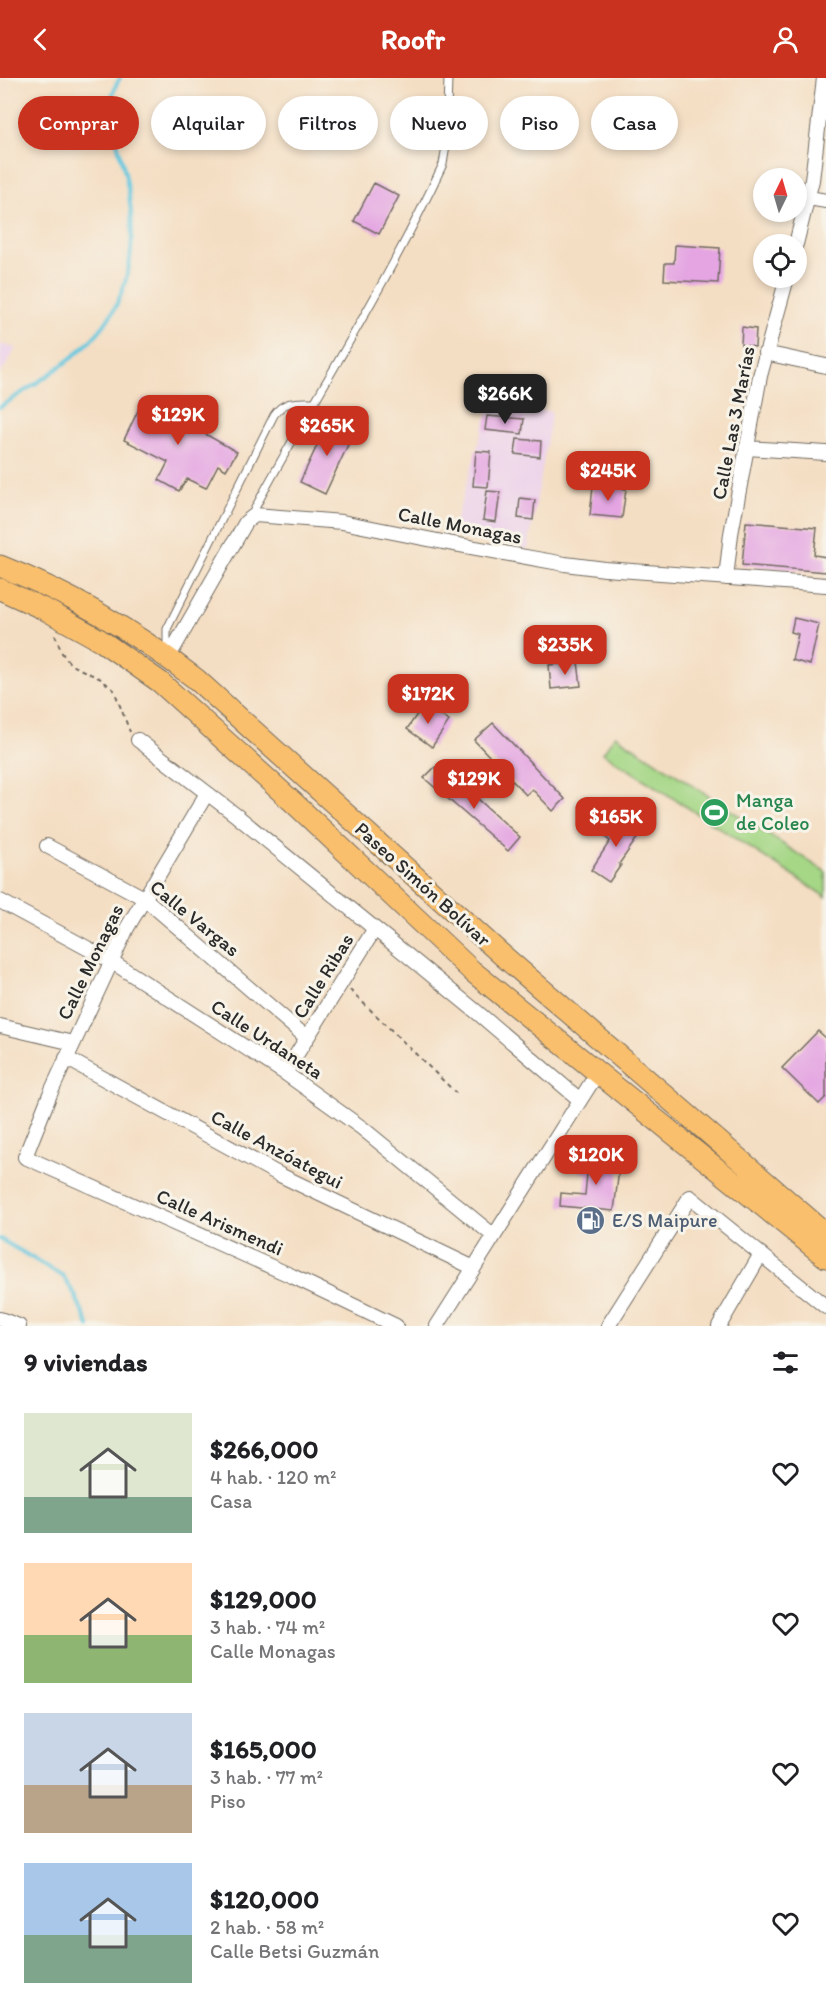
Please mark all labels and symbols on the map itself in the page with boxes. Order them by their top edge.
north arrow [753,168,807,222]
street label: Calle Las 3 Marías [706,344,760,502]
pin: $266K [463,374,547,425]
pin: $129K [136,395,220,446]
pin: $265K [285,406,369,457]
pin: $245K [566,451,650,502]
street label: Calle Monagas [396,501,524,549]
pin: $235K [523,625,607,676]
pin: $172K [386,674,470,725]
pin: $129K [432,759,516,810]
place label: Manga de Coleo [736,788,810,835]
sports icon: Manga de Coleo [699,796,731,828]
pin: $165K [574,797,658,848]
street label: Paseo Simón Bolívar [350,817,496,951]
street label: Calle Vargas [145,875,245,961]
street label: Calle Monagas [52,900,128,1024]
street label: Calle Ribas [287,929,359,1023]
street label: Calle Urdaneta [206,994,328,1084]
street label: Calle Anzóategui [207,1104,347,1194]
pin: $120K [554,1135,638,1186]
street label: Calle Arismendi [153,1183,287,1261]
fuel station icon: E/S Maipure [575,1204,607,1236]
place label: E/S Maipure [612,1208,718,1232]

